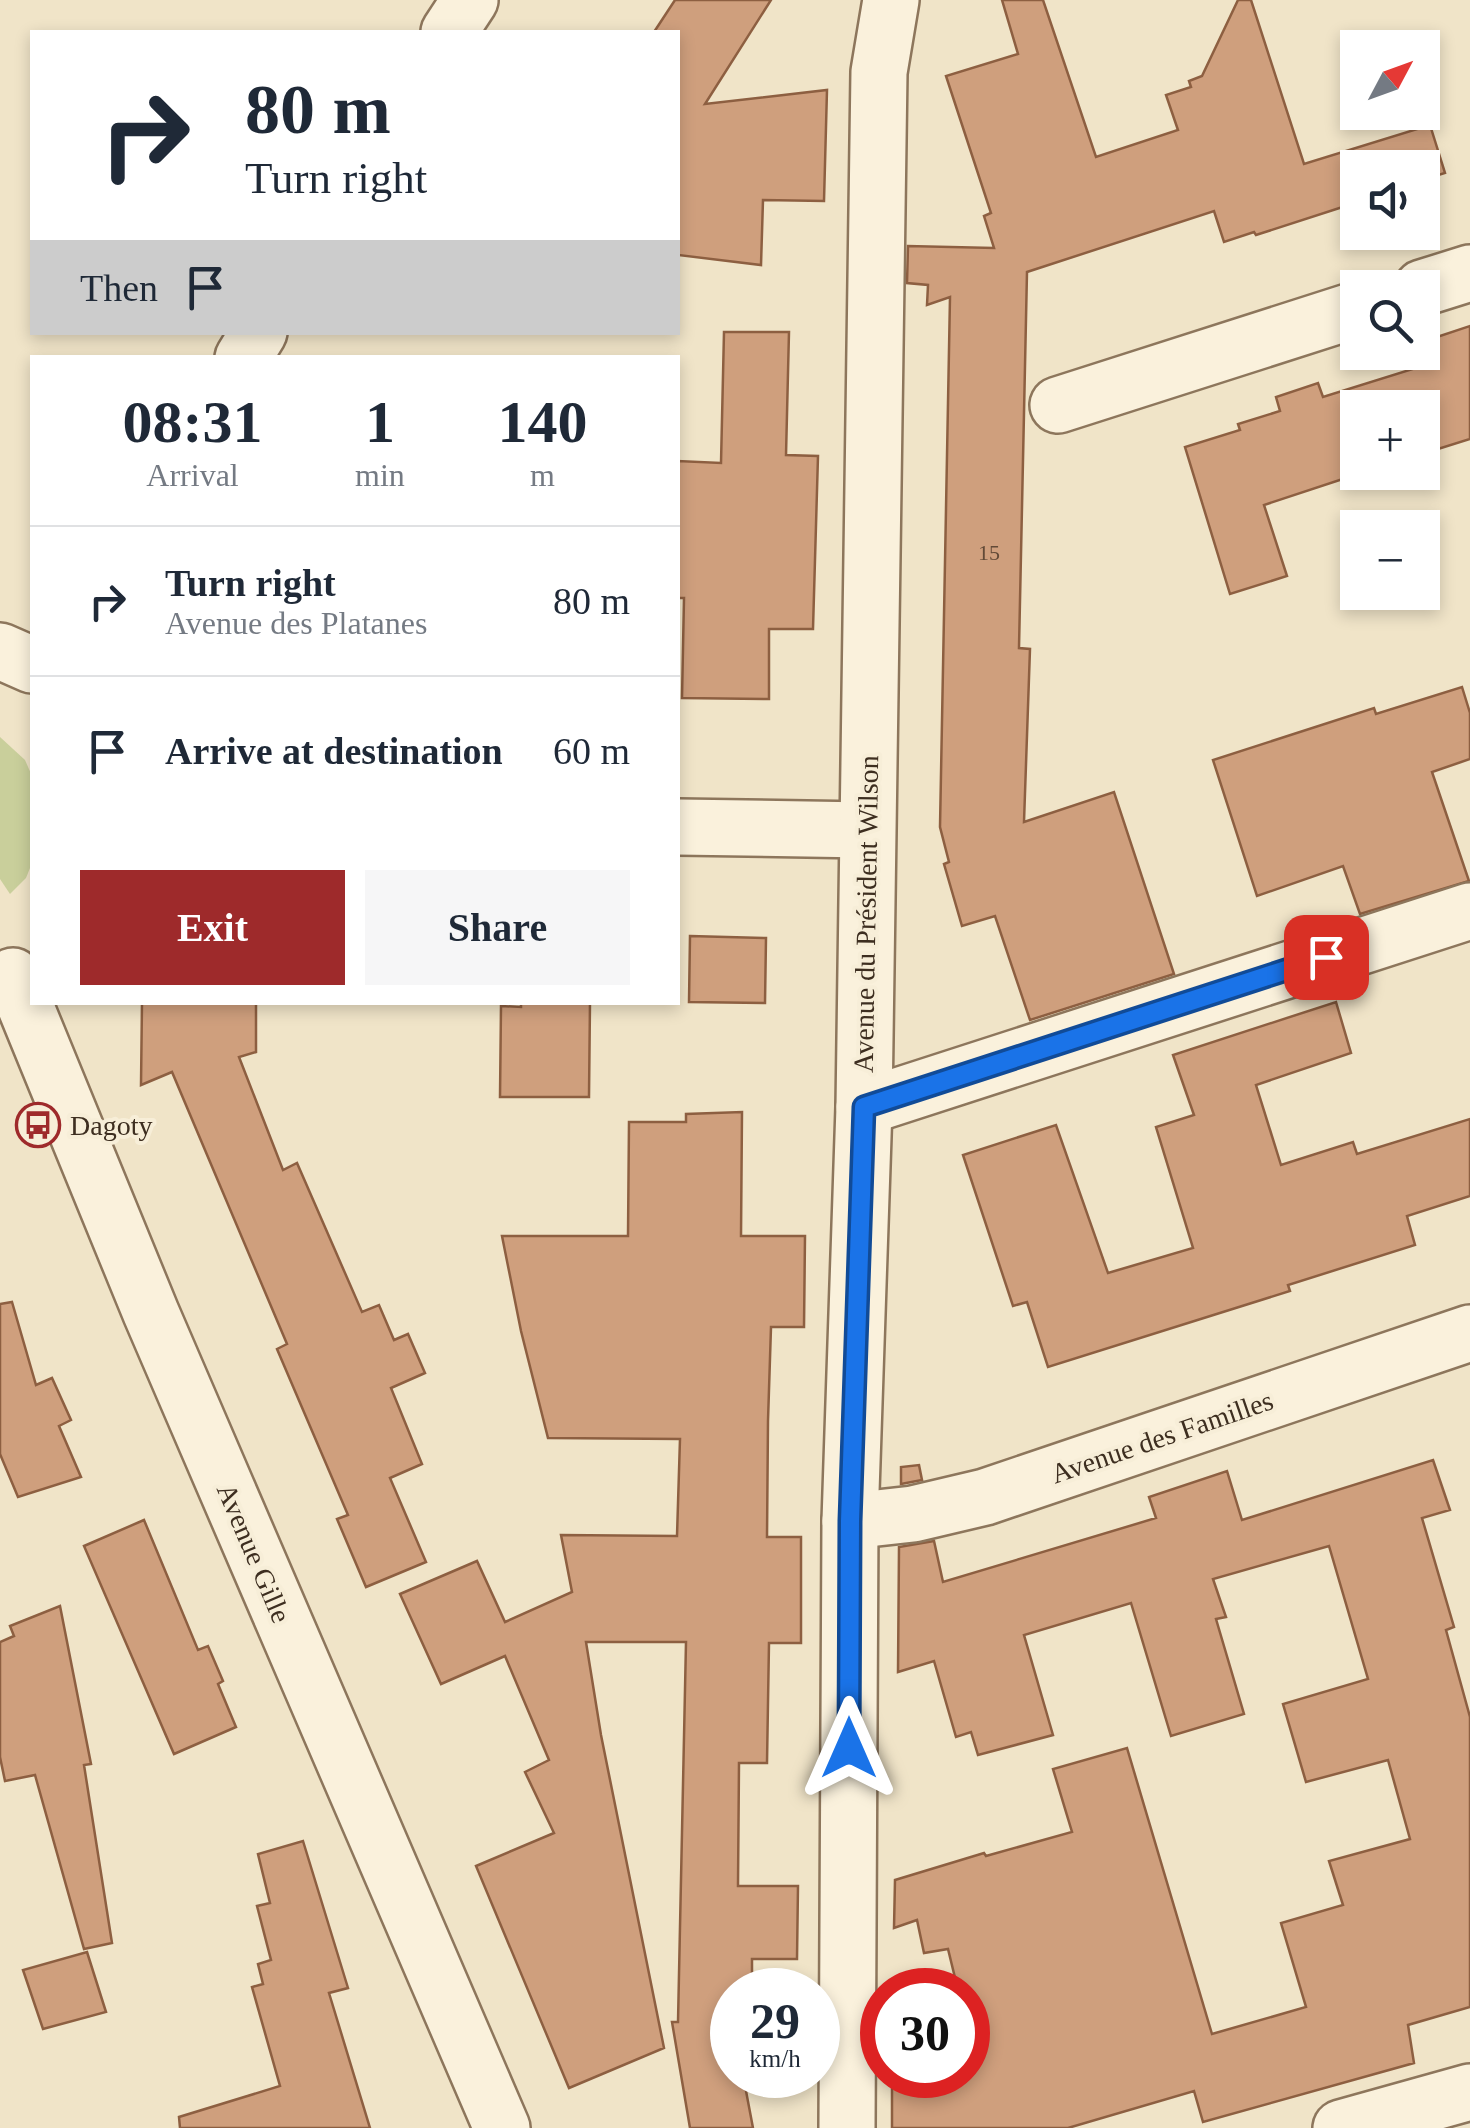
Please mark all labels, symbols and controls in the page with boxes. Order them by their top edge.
north arrow [1340,30,1440,130]
map controls [1340,30,1440,610]
icon: right [80,70,210,200]
text: 80 m [245,71,391,148]
button: sound [1340,150,1440,250]
text: Turn right [245,153,427,203]
icon: arrive [178,260,233,315]
text: Then [80,267,158,309]
button: search [1340,270,1440,370]
text: 08:31 [123,389,263,455]
text: 1 [365,389,395,455]
text: 140 [497,389,587,455]
button: + [1340,390,1440,490]
text: Arrival [146,457,239,493]
text: min [355,457,405,493]
text: m [530,457,555,493]
button: − [1340,510,1440,610]
house number: 15 [978,540,1000,565]
text: Turn right [165,562,336,604]
icon: right [80,574,135,629]
text: 80 m [553,580,630,622]
text: Avenue des Platanes [165,605,427,641]
icon: arrive [80,724,135,779]
text: Arrive at destination [165,730,503,772]
text: 60 m [553,730,630,772]
street label: Avenue du Président Wilson [848,755,884,1073]
button: Exit [80,870,345,985]
button: Share [365,870,630,985]
pin [1284,915,1369,1000]
icon: arrive [1299,930,1354,985]
bus stop icon: Dagoty [15,1102,61,1148]
place label: Dagoty [70,1110,152,1141]
street label: Avenue des Familles [1047,1384,1277,1490]
street label: Avenue Gille [211,1479,297,1627]
position arrow [797,1696,901,1800]
speed limit sign: 30 [860,1968,990,2098]
text: 29 [750,1993,800,2049]
text: km/h [749,2045,801,2072]

